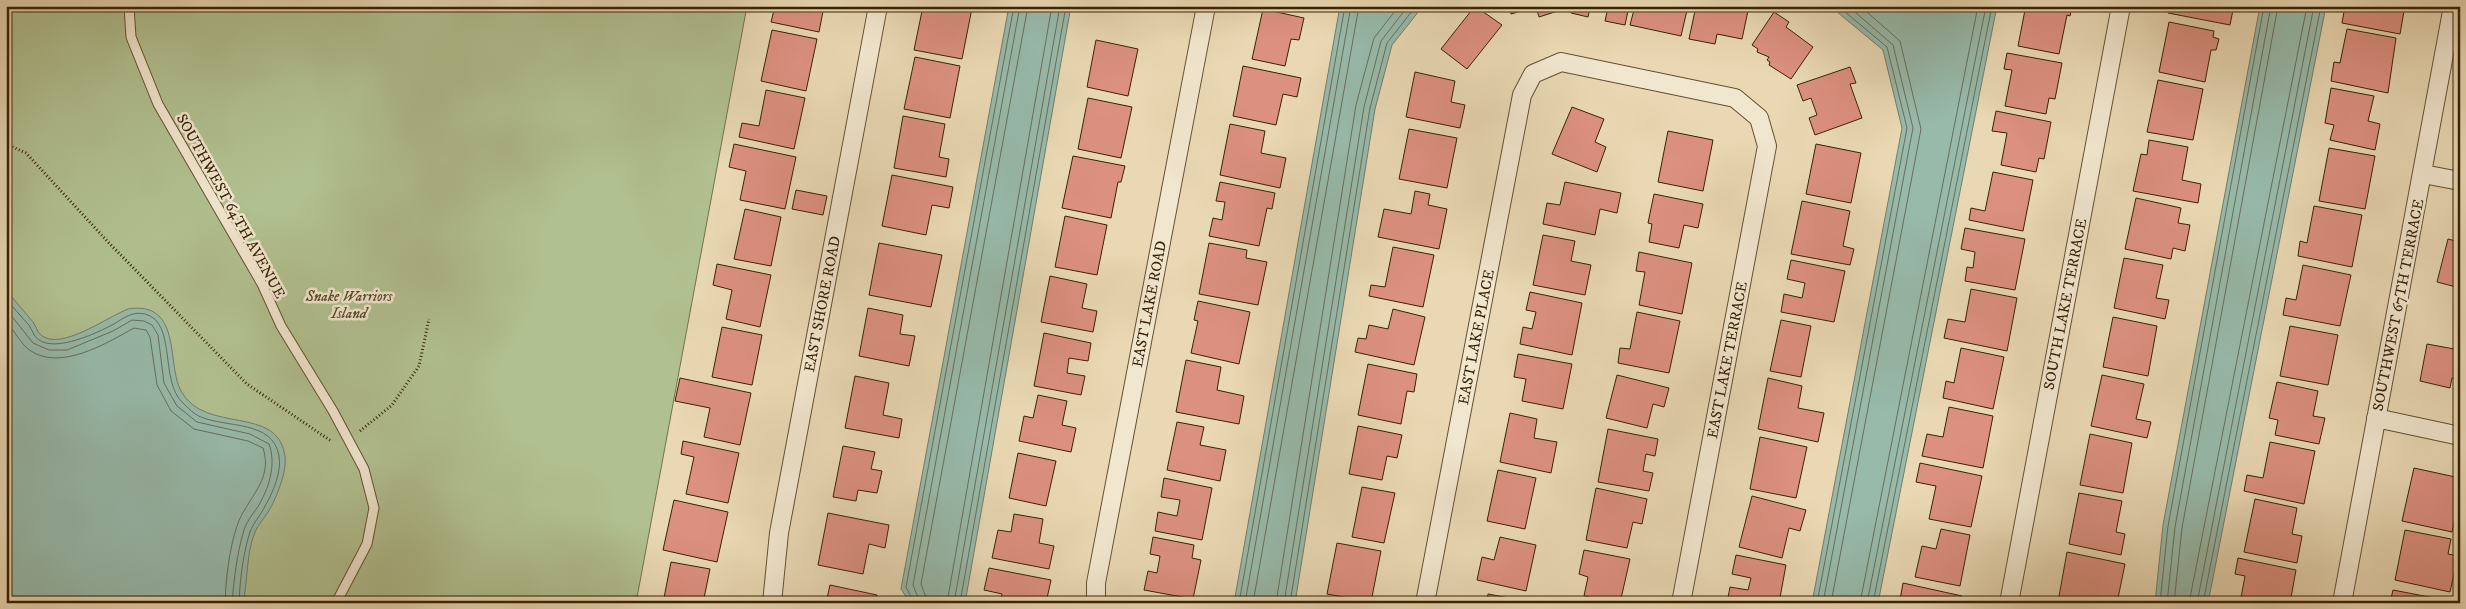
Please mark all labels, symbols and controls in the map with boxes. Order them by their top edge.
street label: SOUTHWEST 64TH AVENUE [172,111,290,302]
street label: SOUTHWEST 67TH TERRACE [2369,197,2428,413]
street label: SOUTH LAKE TERRACE [2040,216,2092,391]
street label: EAST SHORE ROAD [800,234,845,374]
street label: EAST LAKE ROAD [1128,239,1171,369]
street label: EAST LAKE PLACE [1454,267,1499,406]
street label: EAST LAKE TERRACE [1703,280,1752,440]
park label: Snake Warriors Island [305,287,393,323]

